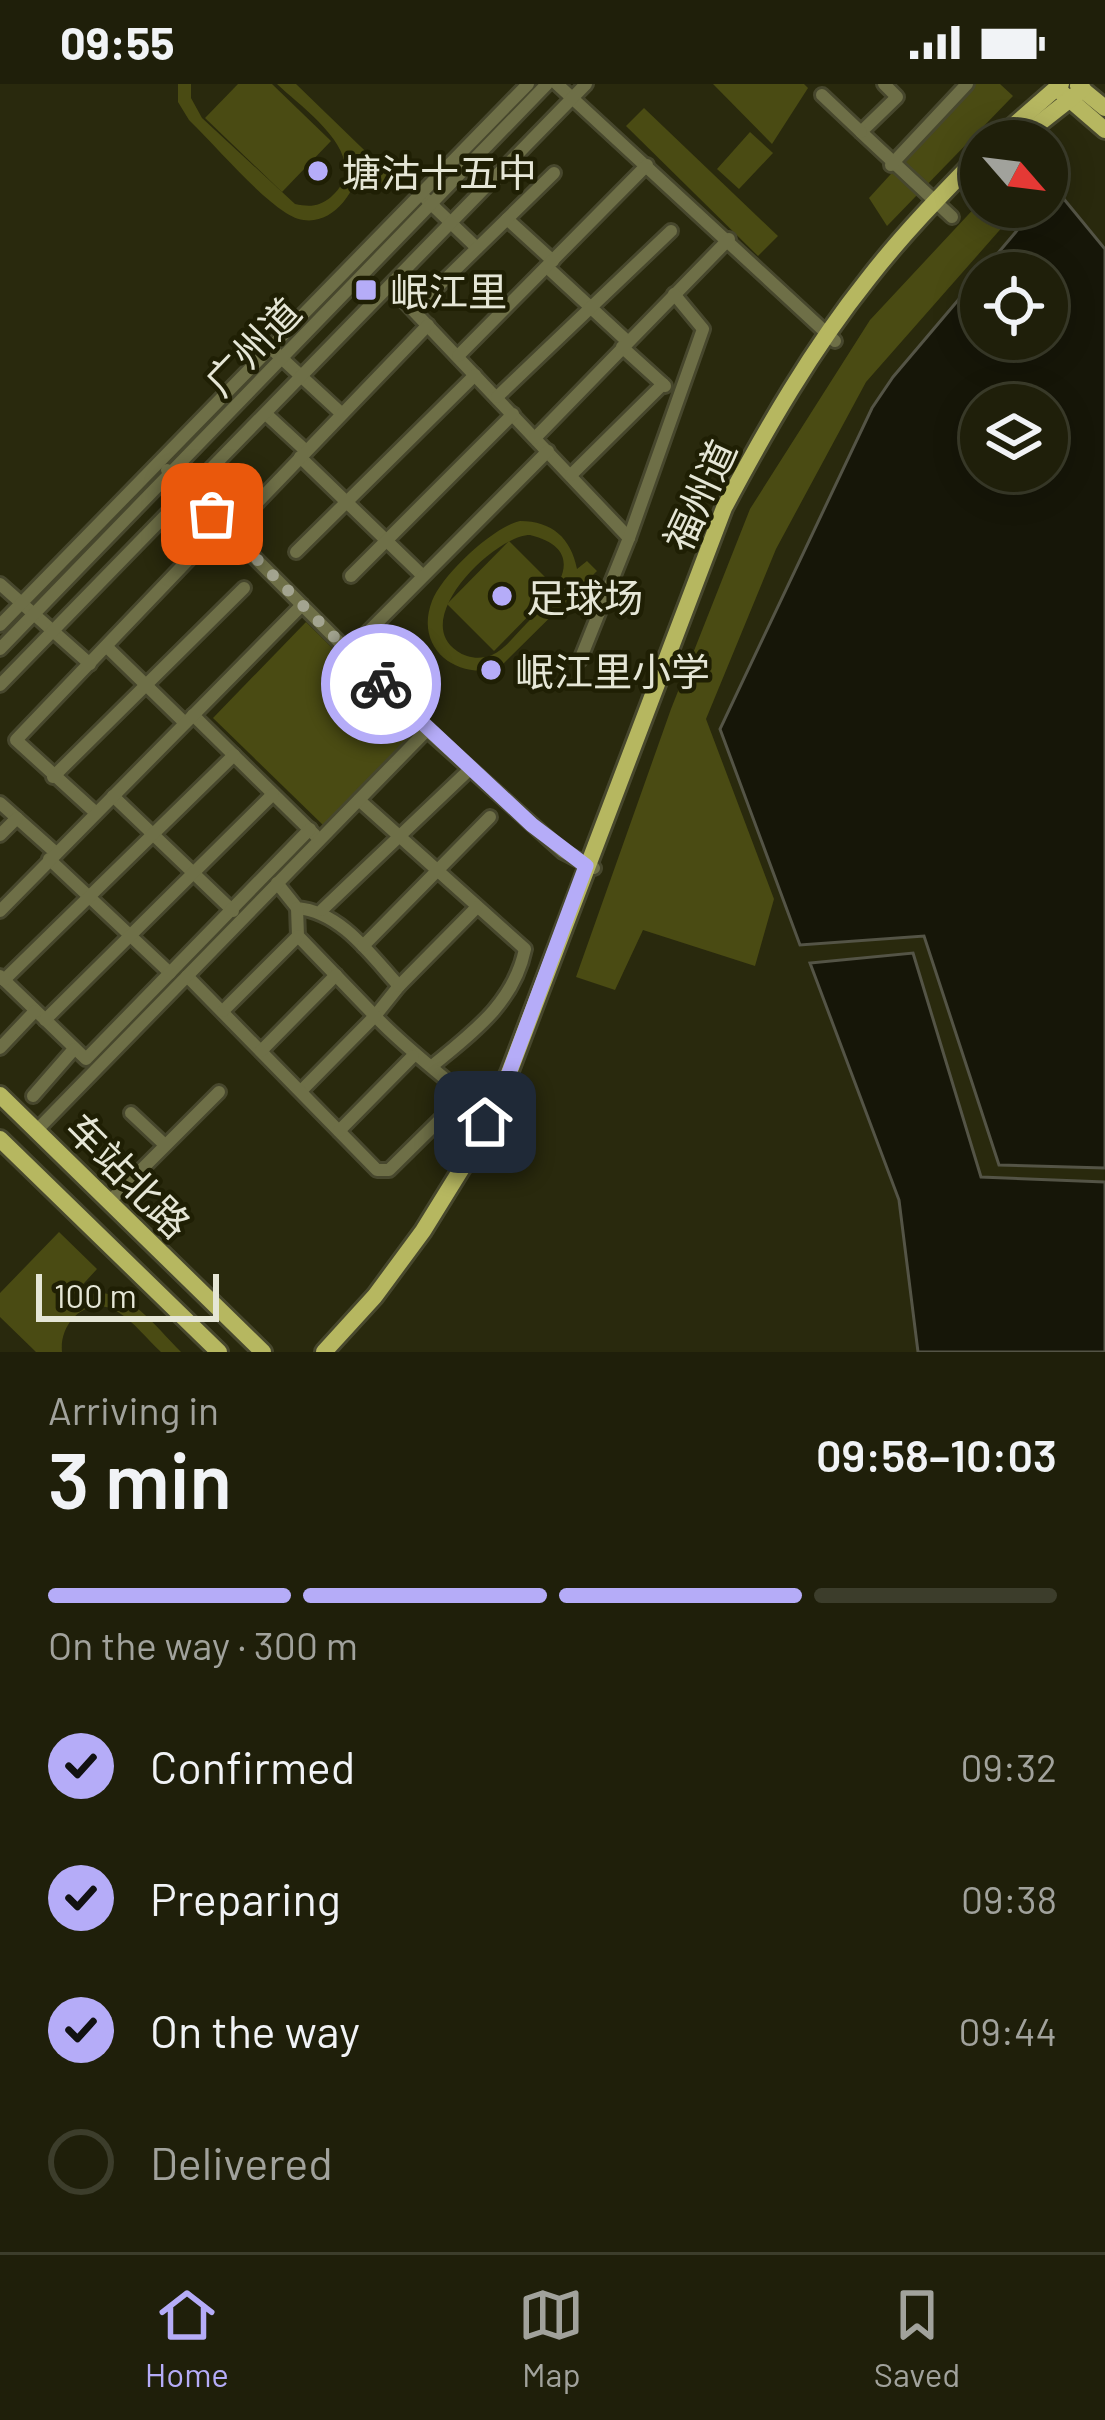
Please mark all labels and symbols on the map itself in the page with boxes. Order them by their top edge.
north arrow [960,120,1068,228]
place label: 塘沽十五中 [342,148,537,195]
marker: 塘沽十五中 [305,158,331,184]
place label: 岷江里 [390,267,507,314]
marker: 岷江里 [353,277,379,303]
street label: 广州道 [194,288,310,404]
street label: 福州道 [653,432,745,558]
pin [161,463,263,565]
place label: 足球场 [526,573,643,620]
marker: 足球场 [489,583,515,609]
courier [321,624,441,744]
place label: 岷江里小学 [515,647,710,694]
marker: 岷江里小学 [478,657,504,683]
pin [434,1071,536,1173]
street label: 车站北路 [57,1103,201,1247]
scale bar [36,1268,219,1321]

